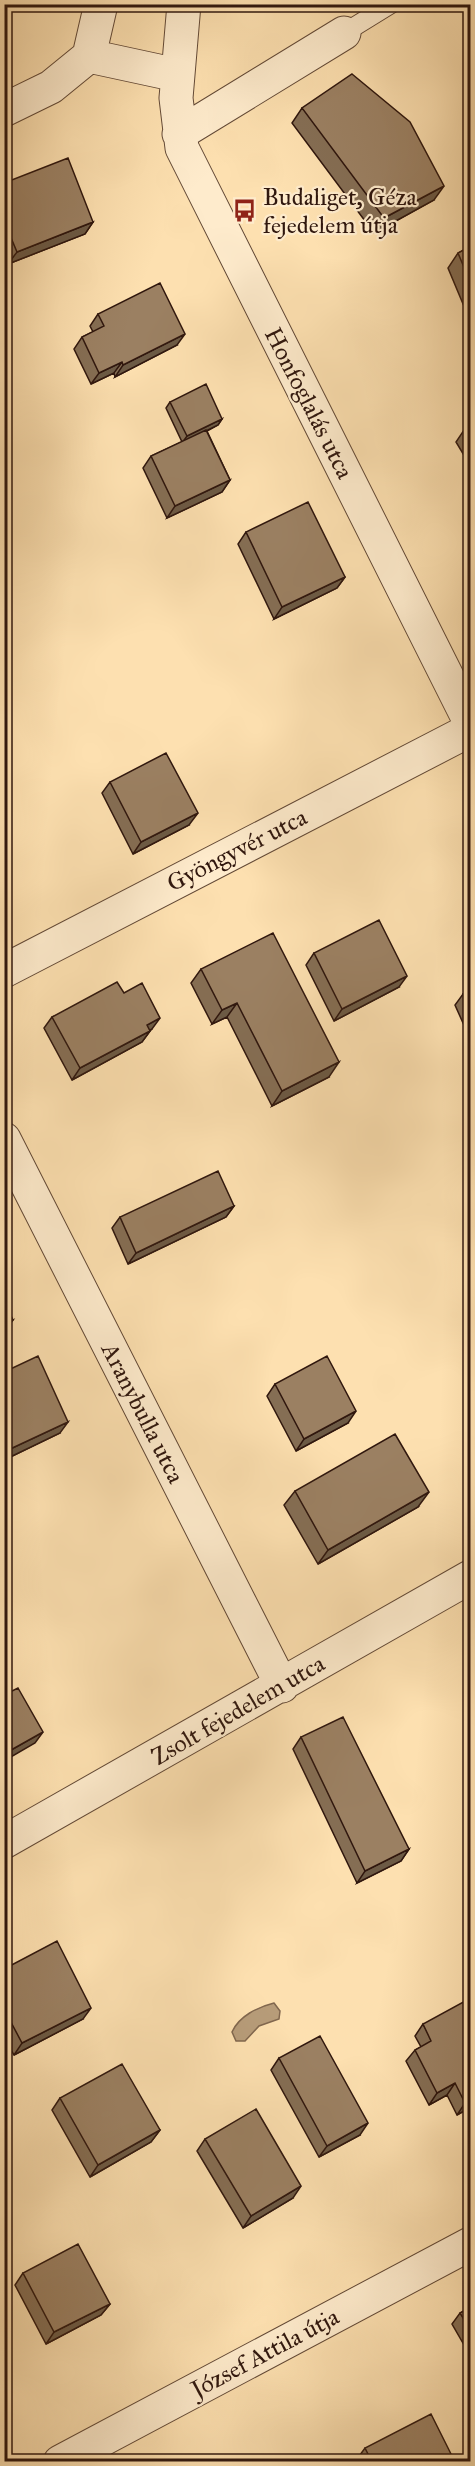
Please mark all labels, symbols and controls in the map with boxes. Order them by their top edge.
place label: Budaliget, Géza fejedelem útja [263,182,418,240]
bus stop icon: Budaliget, Géza fejedelem útja [232,198,258,224]
street label: Honfoglalás utca [258,322,360,484]
street label: Gyöngyvér utca [162,801,313,898]
street label: Aranybulla utca [94,1337,192,1489]
street label: Zsolt fejedelem utca [146,1648,331,1772]
street label: József Attila útja [183,2301,345,2406]

